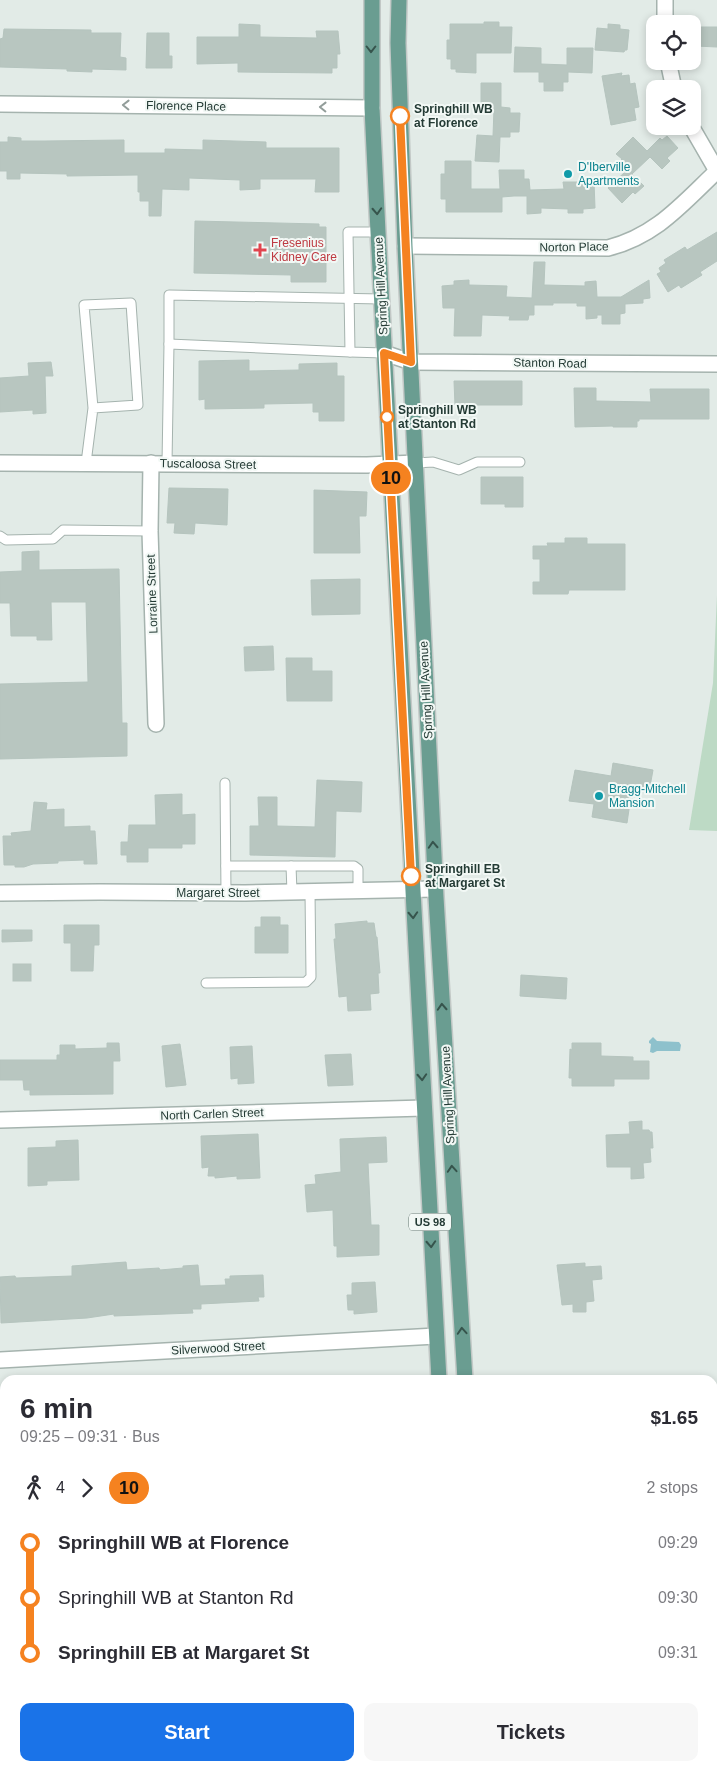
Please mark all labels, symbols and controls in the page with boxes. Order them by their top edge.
map controls [646,15,701,135]
button: locate [646,15,701,70]
one-way arrow [366,45,376,53]
button: layers [646,80,701,135]
street label: Florence Place [146,98,226,114]
one-way arrow [122,100,130,110]
one-way arrow [319,102,327,112]
place label: Springhill WB at Florence [414,102,493,130]
marker: Springhill WB at Florence [390,106,410,126]
place label: D'Iberville Apartments [578,160,639,188]
marker: D'Iberville Apartments [562,168,574,180]
one-way arrow [372,208,382,215]
place label: Fresenius Kidney Care [271,236,337,264]
street label: Spring Hill Avenue [371,236,391,335]
street label: Norton Place [539,239,609,255]
marker: Fresenius Kidney Care [253,243,267,257]
street label: Stanton Road [513,355,587,371]
place label: Springhill WB at Stanton Rd [398,403,477,431]
marker: Springhill WB at Stanton Rd [380,410,394,424]
street label: Tuscaloosa Street [160,456,257,472]
line badge: 10 [368,462,414,494]
text: 10 [381,468,401,488]
street label: Lorraine Street [144,553,160,634]
street label: Spring Hill Avenue [416,640,436,739]
place label: Bragg-Mitchell Mansion [609,782,686,810]
marker: Bragg-Mitchell Mansion [593,790,605,802]
one-way arrow [428,840,439,848]
place label: Springhill EB at Margaret St [425,862,505,890]
marker: Springhill EB at Margaret St [401,866,421,886]
street label: Margaret Street [176,886,260,900]
one-way arrow [408,911,419,919]
one-way arrow [437,1003,448,1011]
street label: Spring Hill Avenue [438,1045,458,1144]
one-way arrow [416,1074,427,1082]
street label: North Carlen Street [160,1105,265,1123]
one-way arrow [447,1165,458,1173]
road number: US 98 [409,1214,451,1230]
one-way arrow [425,1240,436,1248]
one-way arrow [457,1327,468,1335]
street label: Silverwood Street [171,1339,266,1357]
text: 6 min [20,1393,93,1424]
text: $1.65 [650,1407,698,1428]
text: 09:25 – 09:31 · Bus [20,1428,160,1445]
icon: walk [20,1474,48,1502]
icon: forward [73,1474,101,1502]
text: 10 [119,1478,139,1498]
text: 4 [56,1479,65,1496]
text: 2 stops [646,1479,698,1496]
text: Springhill WB at Florence [58,1532,289,1553]
text: 09:29 [658,1534,698,1551]
text: Springhill WB at Stanton Rd [58,1587,294,1608]
text: 09:30 [658,1589,698,1606]
text: Springhill EB at Margaret St [58,1642,309,1663]
text: 09:31 [658,1644,698,1661]
button: Start [20,1703,354,1761]
button: Tickets [364,1703,698,1761]

